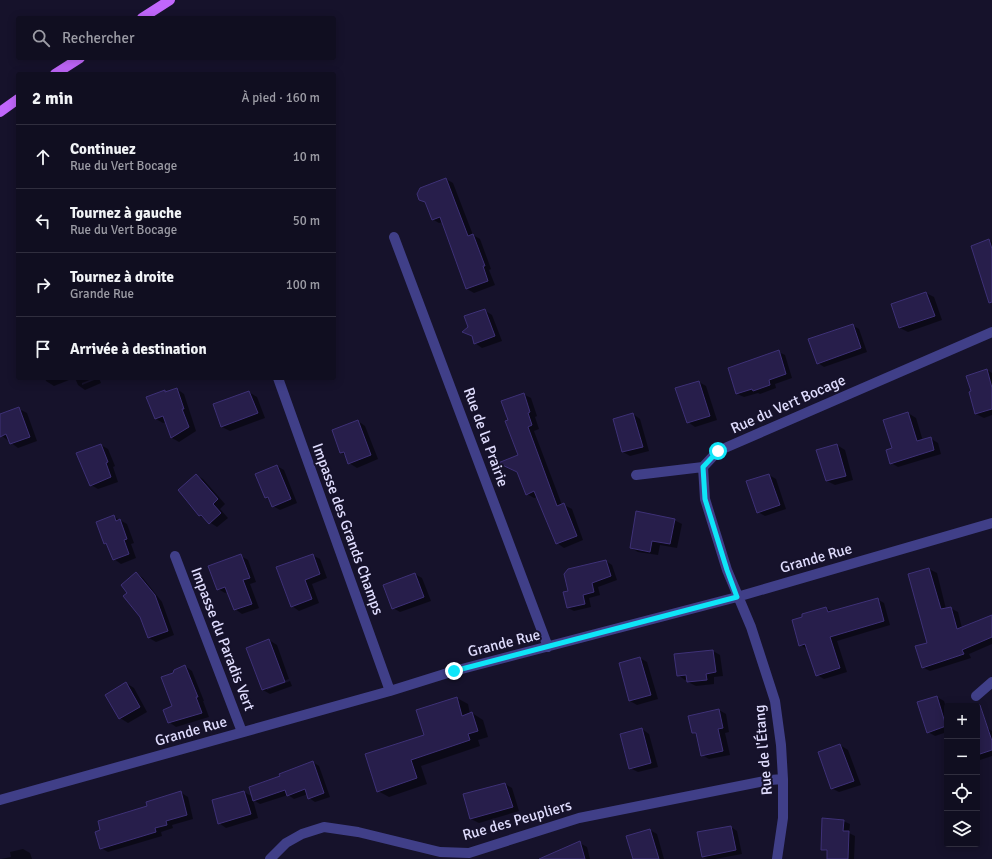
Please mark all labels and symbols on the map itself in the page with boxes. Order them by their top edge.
street label: Rue du Vert Bocage [728,371,848,437]
street label: Rue de la Prairie [460,385,512,489]
street label: Impasse des Grands Champs [309,441,388,618]
route start [709,442,727,460]
street label: Grande Rue [778,539,854,577]
street label: Impasse du Paradis Vert [187,565,259,713]
street label: Grande Rue [466,625,542,661]
route end [445,662,463,680]
street label: Rue de l'Étang [749,704,776,796]
street label: Grande Rue [153,712,229,750]
street label: Rue des Peupliers [460,796,574,844]

